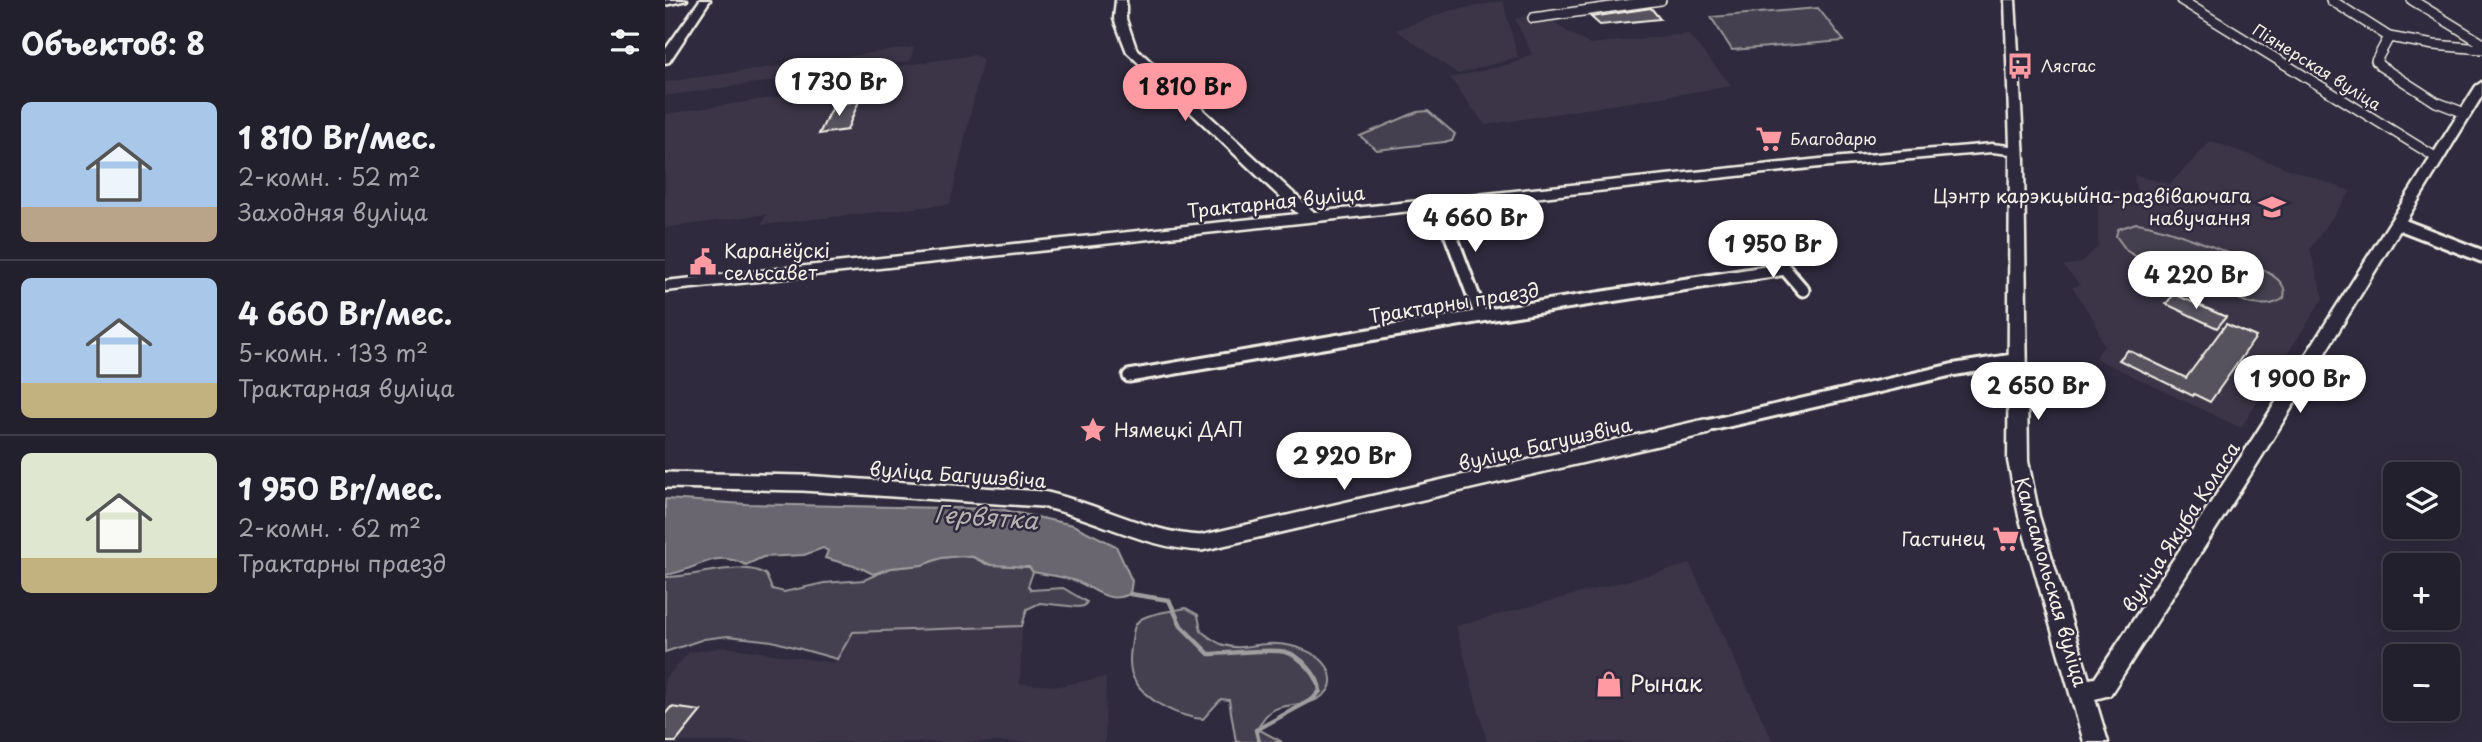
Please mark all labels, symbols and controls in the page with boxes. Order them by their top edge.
street label: Піянерская вуліца [2249,17,2387,116]
text: Объектов: 8 [21,20,205,65]
icon: filters [606,23,644,61]
bus stop icon: Лясгас [2005,51,2035,81]
place label: Лясгас [2041,53,2096,77]
pin: 1 730 Br [767,58,911,118]
text: 1 730 Br [791,63,887,98]
pin: 1 810 Br [1113,64,1257,123]
text: 1 810 Br [1139,68,1231,103]
text: 1 810 Br/мес. [238,114,436,159]
supermarket icon: Благодарю [1754,124,1784,154]
place label: Благодарю [1790,126,1877,150]
icon: home [77,130,161,214]
text: 2-комн. · 52 m² [238,159,420,194]
street label: Трактарная вуліца [1186,178,1367,224]
place label: Цэнтр карэкцыйна-развіваючага навучання [1933,181,2251,231]
school or university icon: Цэнтр карэкцыйна-развіваючага навучання [2257,192,2287,222]
text: Заходняя вуліца [238,194,428,229]
pin: 4 660 Br [1403,194,1547,254]
text: 4 660 Br [1423,199,1527,234]
pin: 1 950 Br [1701,220,1845,280]
text: 1 950 Br [1725,225,1821,260]
place label: Каранёўскі сельсавет [724,236,830,286]
public building icon: Каранёўскі сельсавет [688,247,718,277]
pin: 4 220 Br [2124,252,2268,311]
text: 4 220 Br [2144,256,2248,291]
street label: Трактарны праезд [1367,275,1541,329]
text: 4 660 Br/мес. [238,290,452,335]
icon: home [77,306,161,390]
text: 5-комн. · 133 m² [238,335,428,370]
pin: 1 900 Br [2228,356,2372,415]
text: 1 900 Br [2250,360,2350,395]
pin: 2 650 Br [1966,362,2110,422]
text: 2 650 Br [1987,367,2089,402]
text: Трактарная вуліца [238,370,454,405]
street label: вуліца Багушэвіча [1455,409,1635,477]
place icon: Нямецкі ДАП [1078,415,1108,445]
place label: Нямецкі ДАП [1114,415,1243,443]
pin: 2 920 Br [1272,433,1416,492]
street label: вуліца Якуба Коласа [2114,436,2246,617]
text: 2 920 Br [1292,437,1396,472]
street label: вуліца Багушэвіча [869,454,1048,494]
map controls [2383,462,2460,721]
button: layers [2383,462,2460,539]
text: 1 950 Br/мес. [238,465,442,510]
street label: Камсамольская вуліца [2009,474,2095,690]
icon: home [77,481,161,565]
water label: Гервятка [933,494,1040,538]
text: 2-комн. · 62 m² [238,510,421,545]
place label: Гастинец [1901,524,1985,552]
supermarket icon: Гастинец [1991,524,2021,554]
text: Трактарны праезд [238,545,446,580]
button: + [2383,553,2460,630]
button: − [2383,644,2460,721]
place label: Рынак [1630,665,1703,700]
shop icon: Рынак [1594,669,1624,699]

